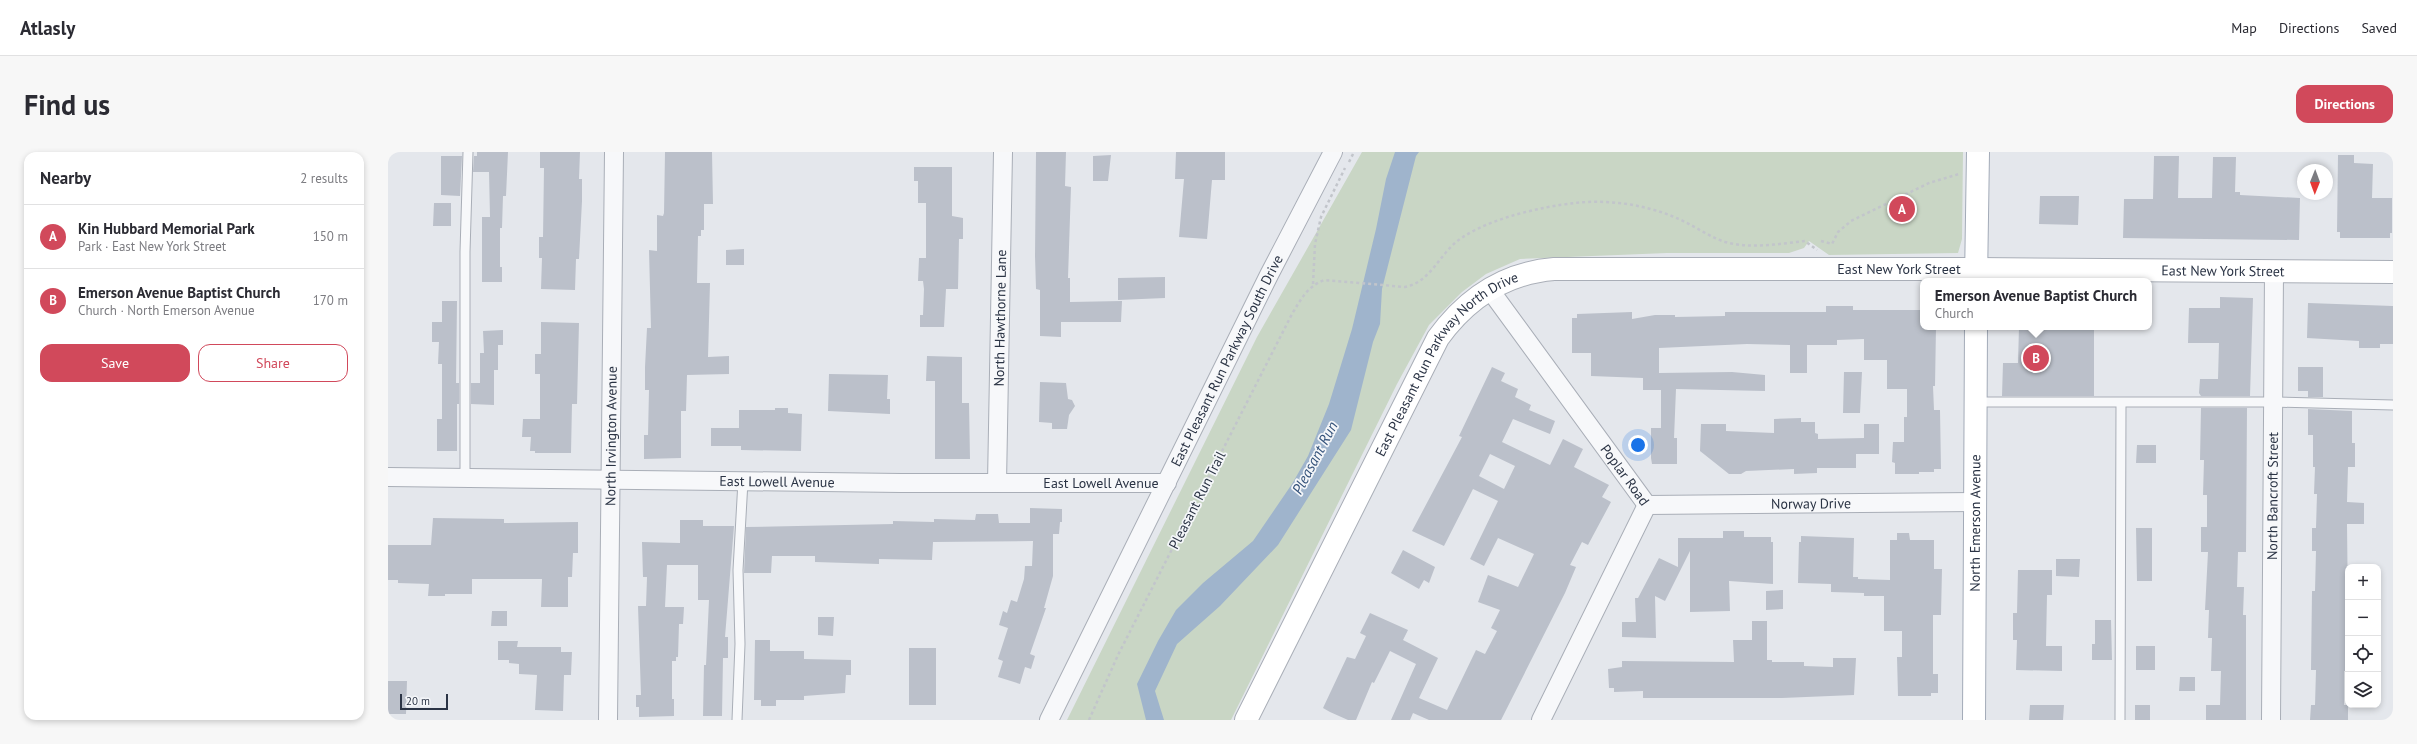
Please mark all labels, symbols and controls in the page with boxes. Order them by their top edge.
text: Atlasly [20,16,75,40]
text: Map [2231,19,2257,37]
text: Directions [2279,19,2339,37]
text: Saved [2361,19,2397,37]
button: Directions [2296,85,2393,123]
text: Find us [24,86,110,123]
north arrow [2297,164,2333,200]
text: Nearby [40,167,91,189]
text: 2 results [300,170,348,187]
pin: A [1889,194,1915,224]
text: Kin Hubbard Memorial Park [78,219,255,238]
text: A [49,228,57,245]
text: 150 m [313,228,348,245]
text: Park · East New York Street [78,238,226,255]
street label: North Hawthorne Lane [990,249,1010,387]
street label: East Pleasant Run Parkway South Drive [1167,252,1287,469]
street label: East New York Street [1837,260,1961,278]
street label: East New York Street [2161,261,2285,280]
street label: East Pleasant Run Parkway North Drive [1371,268,1521,459]
popup [1920,278,2152,330]
text: Emerson Avenue Baptist Church [78,283,281,302]
text: Emerson Avenue Baptist Church [1935,286,2137,305]
text: B [49,292,57,309]
text: 170 m [313,292,348,309]
text: Church · North Emerson Avenue [78,302,255,319]
text: Church [1935,305,1974,322]
pin: B [2023,343,2049,373]
button: Save [40,344,190,382]
button: Share [198,344,348,382]
street label: North Irvington Avenue [601,366,621,506]
water label: Pleasant Run [1287,418,1342,497]
street label: North Bancroft Street [2263,432,2282,560]
your location [1628,435,1648,455]
street label: Poplar Road [1597,441,1653,509]
street label: Pleasant Run Trail [1165,448,1229,552]
street label: North Emerson Avenue [1966,454,1984,592]
street label: East Lowell Avenue [719,472,835,491]
street label: East Lowell Avenue [1043,474,1159,492]
street label: Norway Drive [1771,494,1851,513]
map controls [2345,564,2381,708]
button: + [2345,564,2381,600]
button: − [2345,600,2381,636]
button: locate [2345,636,2381,672]
button: layers [2345,672,2381,708]
scale bar [400,692,448,711]
text: 20 m [406,694,430,708]

